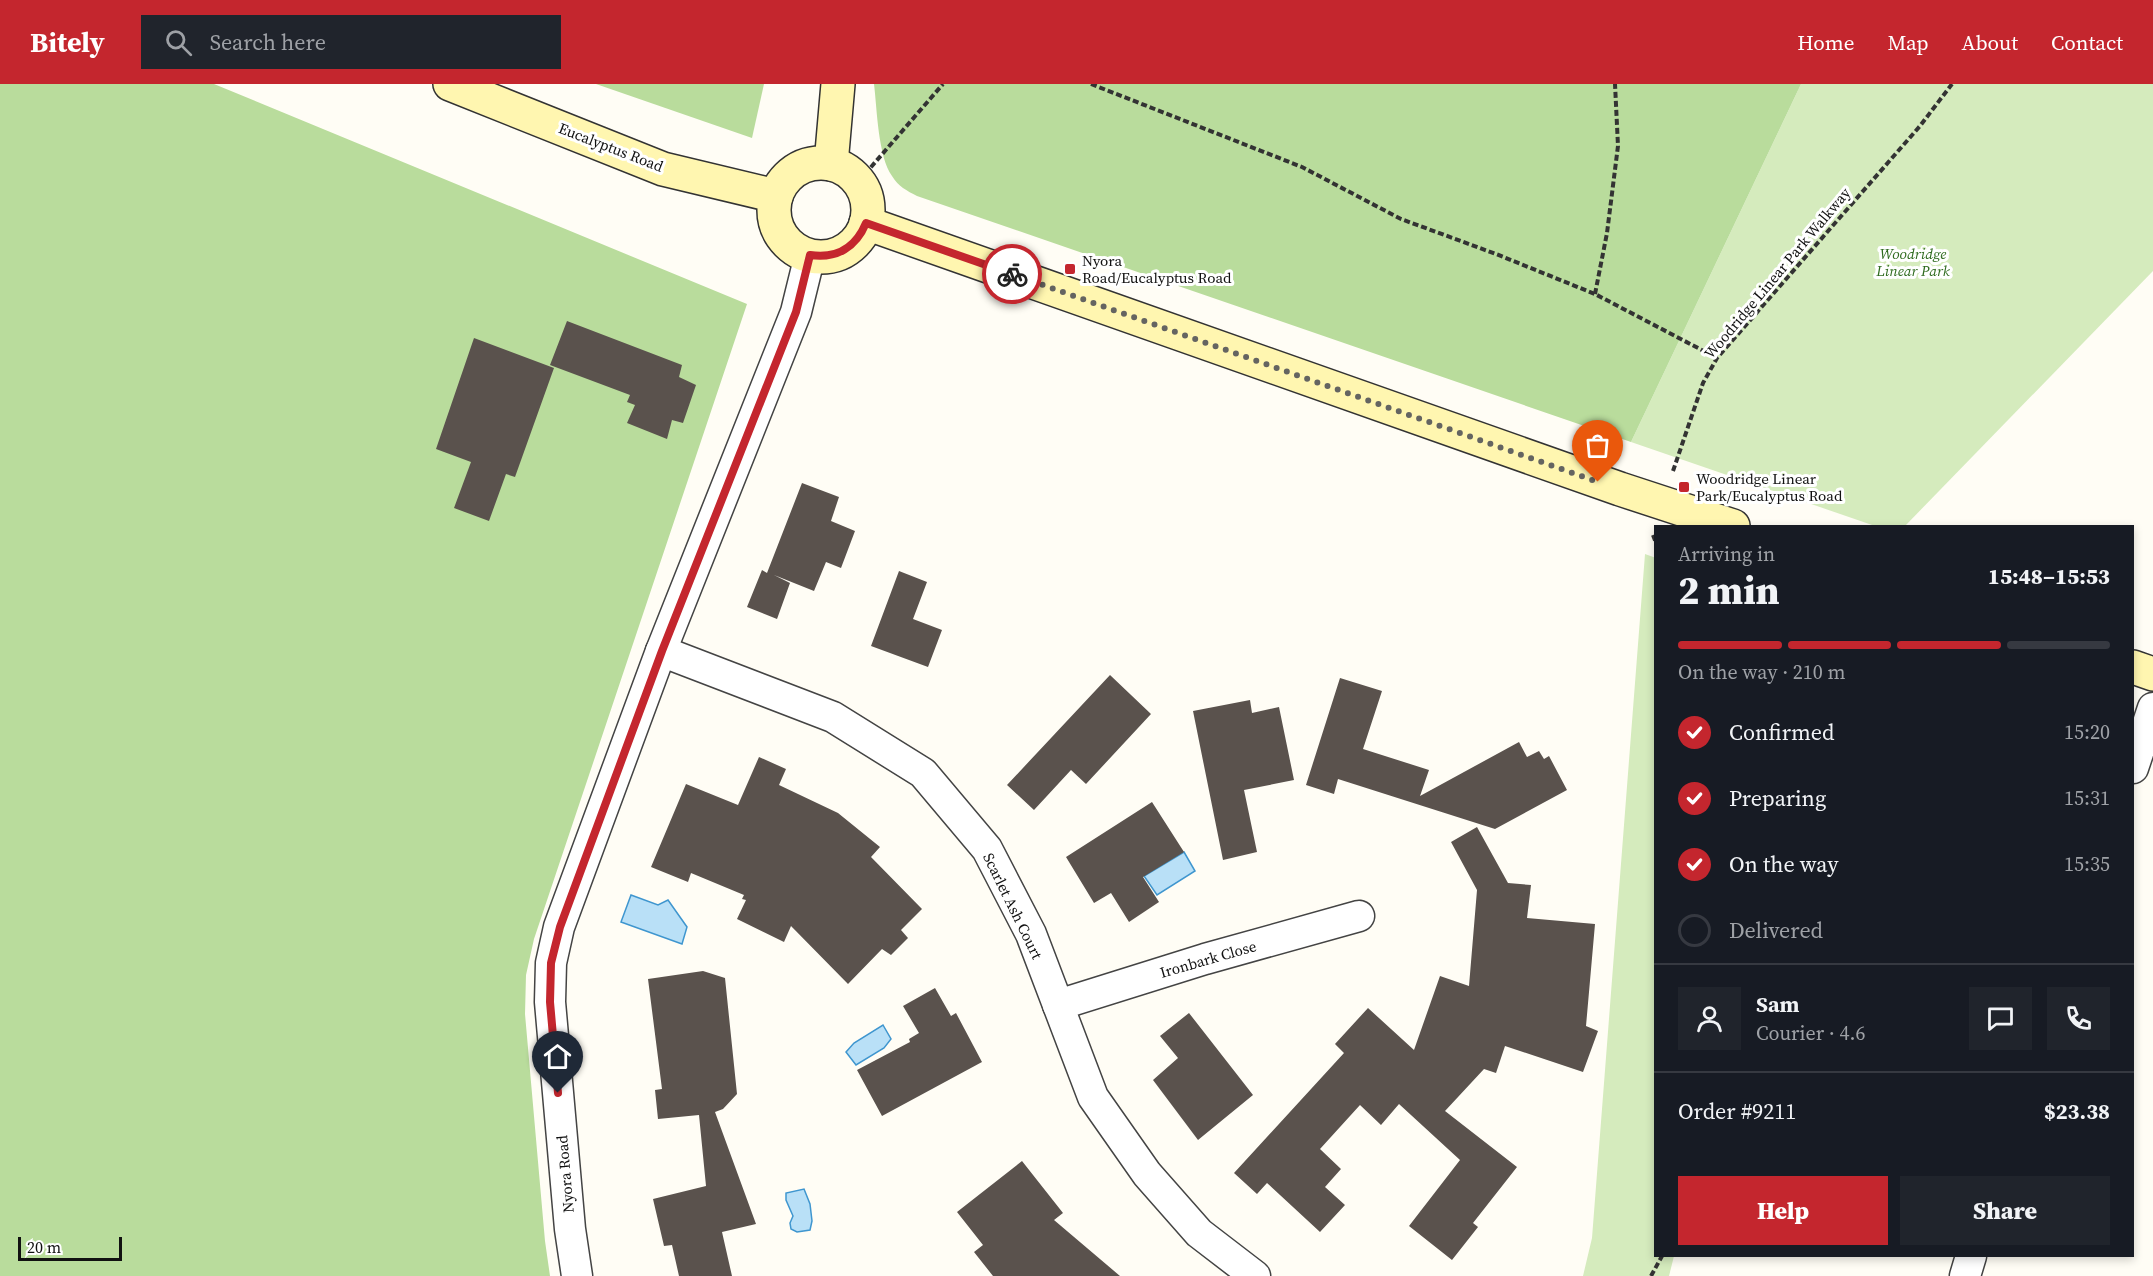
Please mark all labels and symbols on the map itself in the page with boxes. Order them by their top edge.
street label: Eucalyptus Road [556,117,667,177]
street label: Woodridge Linear Park Walkway [1699,183,1855,363]
park label: Woodridge Linear Park [1875,243,1951,281]
courier [982,244,1042,304]
place label: Nyora Road/Eucalyptus Road [1082,250,1232,288]
marker: Nyora Road/Eucalyptus Road [1063,262,1077,276]
pin [1572,420,1623,482]
place label: Woodridge Linear Park/Eucalyptus Road [1696,468,1843,506]
marker: Woodridge Linear Park/Eucalyptus Road [1677,480,1691,494]
street label: Scarlet Ash Court [978,849,1048,963]
street label: Ironbark Close [1157,935,1259,983]
pin [532,1031,583,1093]
street label: Nyora Road [551,1134,579,1214]
scale bar [18,1234,122,1262]

